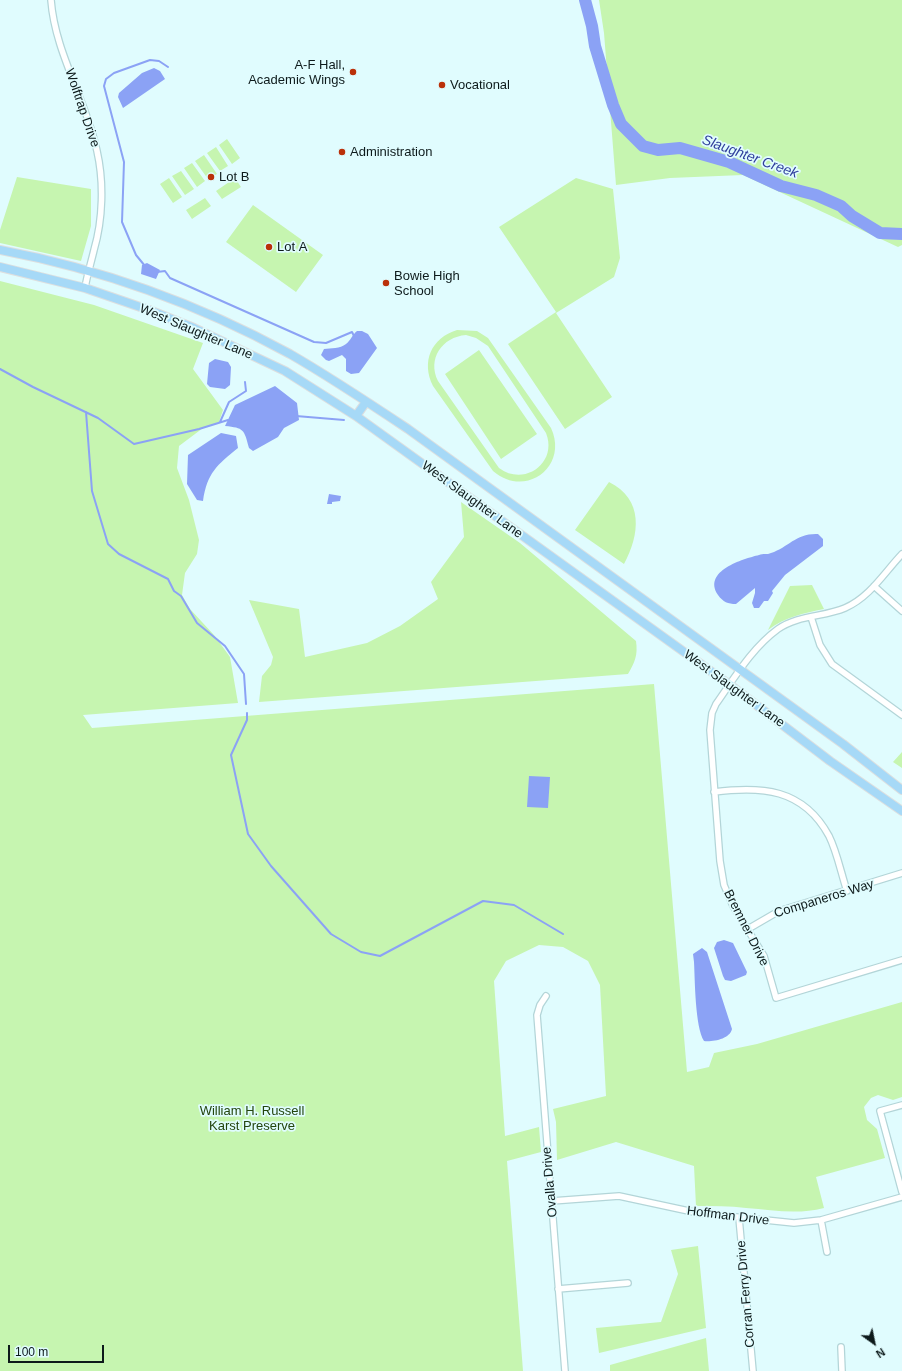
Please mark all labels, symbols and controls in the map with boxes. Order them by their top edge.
place label: A-F Hall, Academic Wings [248,57,345,88]
street label: Wolftrap Drive [61,67,103,149]
marker: A-F Hall, Academic Wings [348,67,358,77]
place label: Vocational [450,77,510,93]
marker: Vocational [437,80,447,90]
water label: Slaughter Creek [700,132,800,182]
place label: Administration [350,144,432,160]
marker: Administration [337,147,347,157]
place label: Lot B [219,169,249,185]
marker: Lot B [206,172,216,182]
place label: Lot A [277,239,307,255]
marker: Lot A [264,242,274,252]
place label: Bowie High School [394,268,460,299]
marker: Bowie High School [381,278,391,288]
street label: West Slaughter Lane [137,301,255,363]
street label: West Slaughter Lane [418,458,526,542]
street label: West Slaughter Lane [680,647,788,731]
street label: Companeros Way [772,876,876,922]
street label: Bremner Drive [720,887,772,969]
park label: William H. Russell Karst Preserve [200,1103,304,1134]
street label: Ovalla Drive [539,1146,561,1218]
street label: Hoffman Drive [686,1203,770,1229]
street label: Corran Ferry Drive [734,1240,758,1348]
north arrow [854,1323,894,1363]
scale bar [10,1337,106,1363]
text: 100 m [15,1345,48,1359]
text: N [874,1346,887,1360]

